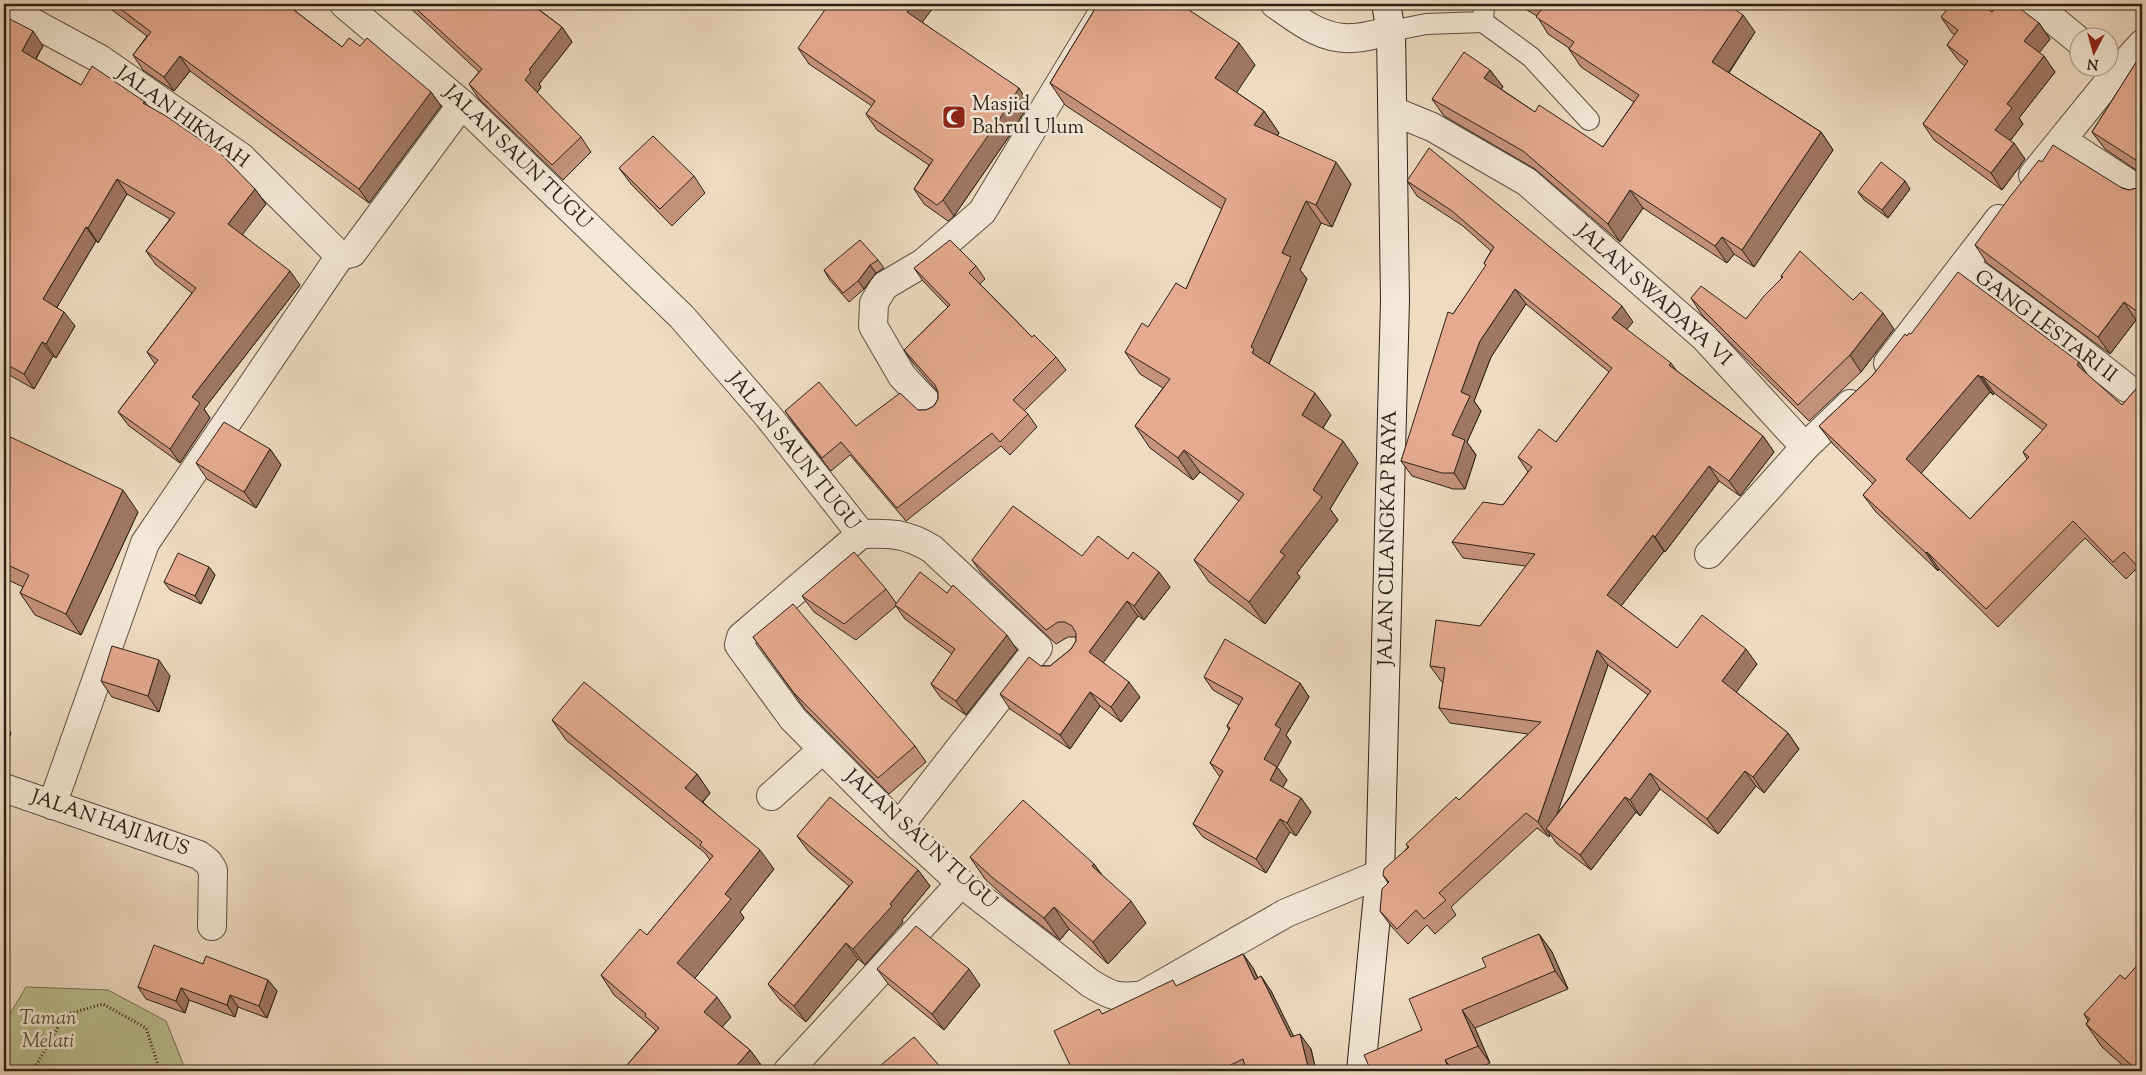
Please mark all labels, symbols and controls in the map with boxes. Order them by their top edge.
north arrow [2068,28,2118,78]
text: N [2086,52,2099,73]
street label: JALAN HIKMAH [109,59,255,176]
street label: JALAN SAUN TUGU [436,79,598,237]
place label: Masjid Bahrul Ulum [972,91,1084,143]
mosque icon: Masjid Bahrul Ulum [941,104,967,130]
street label: JALAN SWADAYA VI [1568,217,1738,374]
street label: GANG LESTARI II [1968,264,2123,391]
street label: JALAN SAUN TUGU [719,366,866,537]
street label: JALAN CILANGKAP RAYA [1372,410,1406,667]
street label: JALAN SAUN TUGU [837,763,1003,917]
street label: JALAN HAJI MUS [26,783,193,865]
park label: Taman Melati [19,1005,77,1057]

